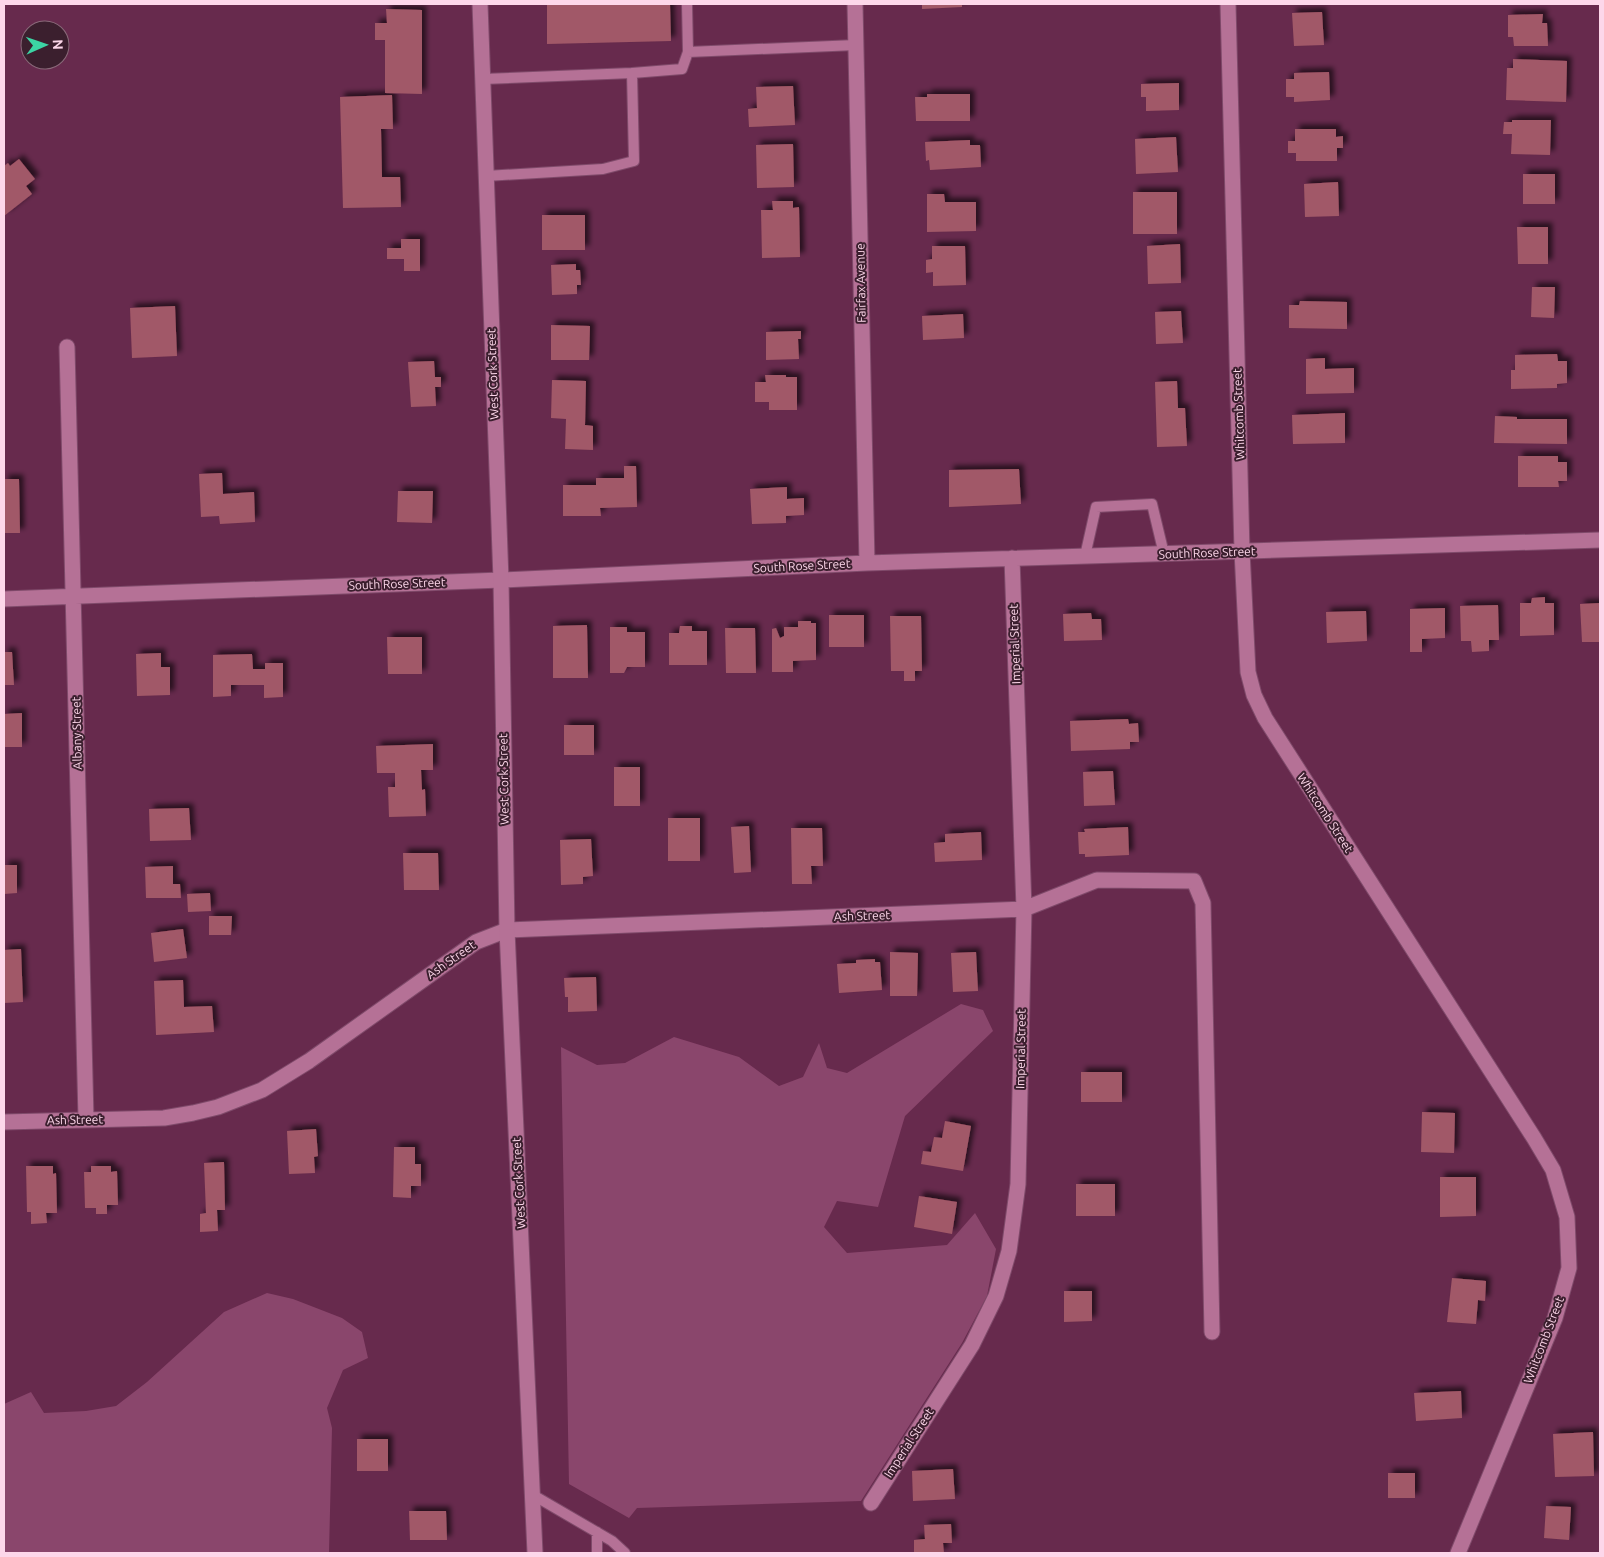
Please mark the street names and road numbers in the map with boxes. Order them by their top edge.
street label: Fairfax Avenue [853,243,868,323]
street label: West Cork Street [484,328,501,420]
street label: Whitcomb Street [1230,368,1247,460]
street label: South Rose Street [1158,544,1256,561]
street label: South Rose Street [753,556,851,575]
street label: South Rose Street [348,575,446,592]
street label: Imperial Street [1007,603,1022,684]
street label: Albany Street [69,696,84,770]
street label: West Cork Street [496,733,511,825]
street label: Whitcomb Street [1295,771,1356,855]
street label: Ash Street [834,908,891,923]
street label: Ash Street [424,938,478,981]
street label: Imperial Street [1013,1009,1028,1089]
street label: Ash Street [47,1113,104,1126]
street label: West Cork Street [510,1137,527,1229]
street label: Whitcomb Street [1521,1294,1566,1385]
street label: Imperial Street [881,1405,936,1480]

